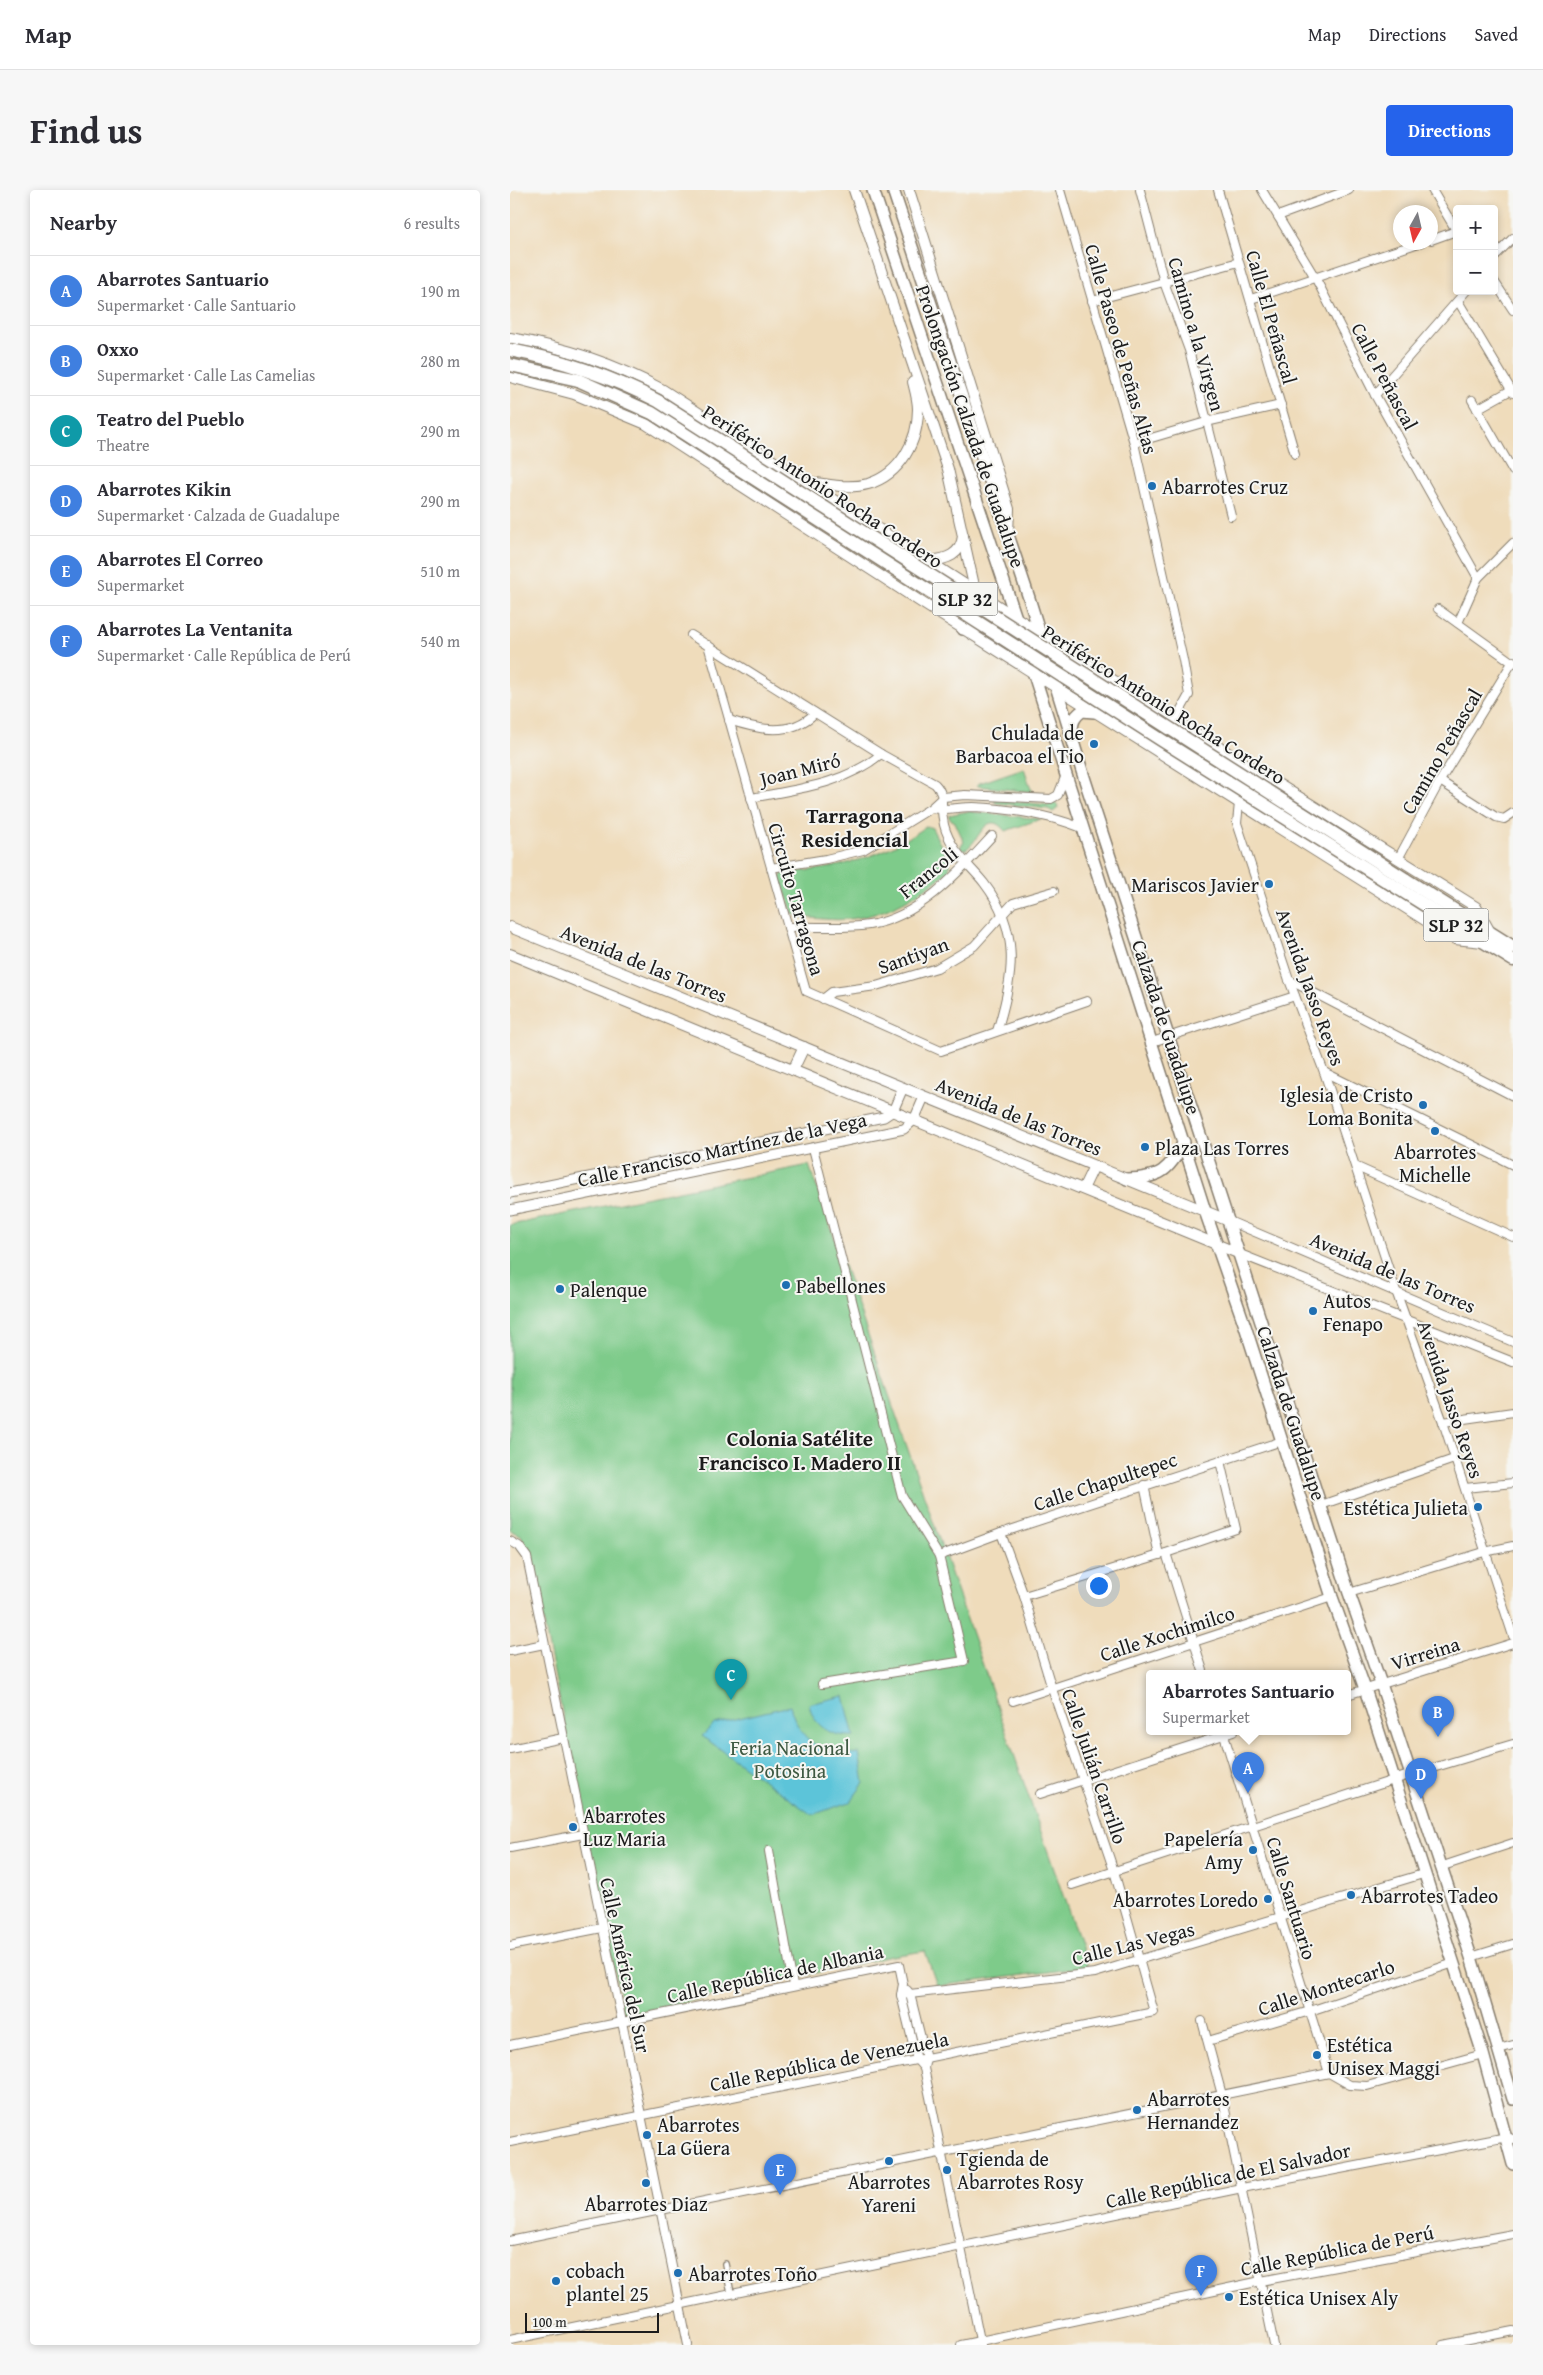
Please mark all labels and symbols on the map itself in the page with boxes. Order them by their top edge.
north arrow [1393,205,1438,250]
street label: Calle Paseo de Peñas Altas [1078,241,1166,457]
street label: Calle El Peñascal [1239,247,1305,388]
street label: Camino a la Virgen [1161,254,1233,414]
street label: Prolongación Calzada de Guadalupe [909,281,1033,571]
street label: Calle Peñascal [1344,317,1426,435]
street label: Periférico Antonio Rocha Cordero [697,397,949,575]
place label: Abarrotes Cruz [1162,472,1288,501]
marker: Abarrotes Cruz [1146,480,1158,492]
road number: SLP 32 [932,582,998,616]
street label: Periférico Antonio Rocha Cordero [1037,617,1291,791]
street label: Camino Peñascal [1393,682,1489,819]
place label: Chulada de Barbacoa el Tio [956,718,1084,770]
marker: Chulada de Barbacoa el Tio [1088,738,1100,750]
street label: Joan Miró [754,745,843,794]
district label: Tarragona Residencial [801,800,909,855]
street label: Circuito Tarragona [761,819,833,979]
street label: Francoli [892,839,964,905]
place label: Mariscos Javier [1131,870,1259,899]
marker: Mariscos Javier [1263,878,1275,890]
street label: Avenida Jasso Reyes [1269,904,1353,1070]
road number: SLP 32 [1424,908,1488,942]
street label: Avenida de las Torres [556,916,732,1010]
street label: Santiyan [874,929,952,981]
street label: Calzada de Guadalupe [1125,936,1209,1118]
street label: Avenida de las Torres [931,1069,1107,1163]
place label: Iglesia de Cristo Loma Bonita [1280,1080,1414,1132]
marker: Iglesia de Cristo Loma Bonita [1417,1099,1429,1111]
street label: Calle Francisco Martínez de la Vega [575,1104,870,1194]
marker: Abarrotes Michelle [1429,1125,1441,1137]
place label: Plaza Las Torres [1155,1133,1289,1162]
place label: Abarrotes Michelle [1394,1137,1476,1189]
marker: Plaza Las Torres [1139,1141,1151,1153]
street label: Avenida de las Torres [1306,1224,1480,1320]
place label: Pabellones [796,1271,886,1300]
place label: Palenque [570,1275,647,1304]
marker: Pabellones [780,1279,792,1291]
marker: Palenque [554,1283,566,1295]
place label: Autos Fenapo [1323,1286,1383,1338]
marker: Autos Fenapo [1307,1305,1319,1317]
street label: Avenida Jasso Reyes [1410,1316,1492,1482]
street label: Calzada de Guadalupe [1250,1322,1334,1504]
district label: Colonia Satélite Francisco I. Madero II [699,1423,901,1478]
street label: Calle Chapultepec [1029,1444,1181,1518]
place label: Estética Julieta [1344,1493,1469,1522]
marker: Estética Julieta [1472,1501,1484,1513]
your location [1086,1573,1112,1599]
street label: Calle Xochimilco [1096,1598,1238,1668]
street label: Virreina [1387,1629,1464,1677]
pin: C [715,1659,747,1700]
street label: Calle Julián Carrillo [1055,1684,1135,1848]
pin: B [1422,1696,1454,1737]
park label: Feria Nacional Potosina [730,1733,850,1785]
pin: A [1232,1752,1264,1793]
pin: D [1405,1758,1437,1799]
place label: Abarrotes Luz Maria [583,1801,666,1853]
marker: Abarrotes Luz Maria [567,1821,579,1833]
place label: Papelería Amy [1164,1824,1244,1876]
street label: Calle Santuario [1260,1833,1324,1963]
marker: Papelería Amy [1247,1844,1259,1856]
street label: Calle América del Sur [593,1875,659,2055]
place label: Abarrotes Tadeo [1361,1881,1498,1910]
place label: Abarrotes Loredo [1113,1885,1258,1914]
marker: Abarrotes Tadeo [1345,1889,1357,1901]
marker: Abarrotes Loredo [1262,1893,1274,1905]
street label: Calle Las Vegas [1069,1914,1197,1972]
street label: Calle República de Albania [664,1936,886,2010]
street label: Calle Montecarlo [1254,1951,1398,2023]
street label: Calle República de Venezuela [707,2024,951,2098]
place label: Estética Unisex Maggi [1327,2030,1440,2082]
marker: Estética Unisex Maggi [1311,2049,1323,2061]
place label: Abarrotes Hernandez [1147,2084,1239,2136]
marker: Abarrotes Hernandez [1131,2104,1143,2116]
place label: Abarrotes La Güera [657,2110,740,2162]
marker: Abarrotes La Güera [641,2129,653,2141]
street label: Calle República de El Salvador [1103,2135,1353,2215]
place label: Tgienda de Abarrotes Rosy [957,2144,1084,2196]
pin: E [764,2154,796,2195]
marker: Abarrotes Yareni [883,2155,895,2167]
marker: Tgienda de Abarrotes Rosy [941,2164,953,2176]
place label: Abarrotes Yareni [848,2167,930,2219]
marker: Abarrotes Diaz [640,2177,652,2189]
place label: Abarrotes Diaz [584,2189,708,2218]
street label: Calle República de Perú [1238,2217,1436,2283]
pin: F [1185,2255,1217,2296]
place label: cobach plantel 25 [566,2256,649,2308]
place label: Abarrotes Toño [688,2259,817,2288]
marker: Abarrotes Toño [672,2267,684,2279]
marker: cobach plantel 25 [550,2275,562,2287]
place label: Estética Unisex Aly [1239,2283,1398,2312]
marker: Estética Unisex Aly [1223,2291,1235,2303]
scale bar [525,2310,659,2333]

